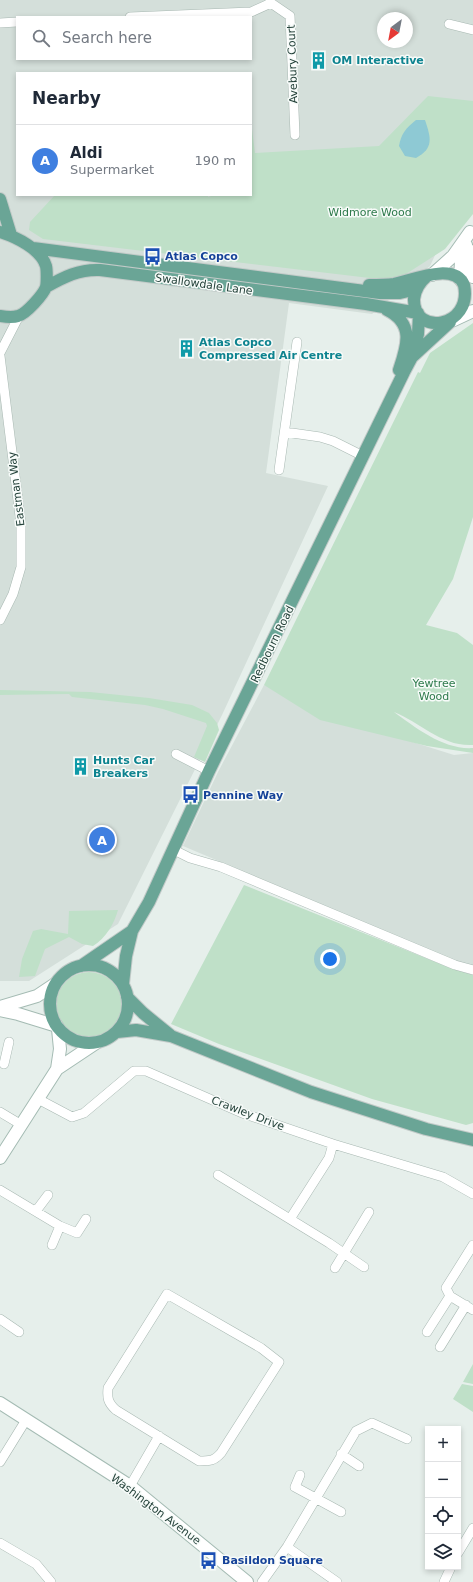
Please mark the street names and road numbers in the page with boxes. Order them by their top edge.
street label: Avebury Court [285,24,300,104]
street label: Swallowdale Lane [154,271,254,298]
street label: Eastman Way [5,450,28,527]
street label: Redbourn Road [248,604,297,685]
street label: Crawley Drive [209,1094,286,1133]
street label: Washington Avenue [108,1471,203,1548]

